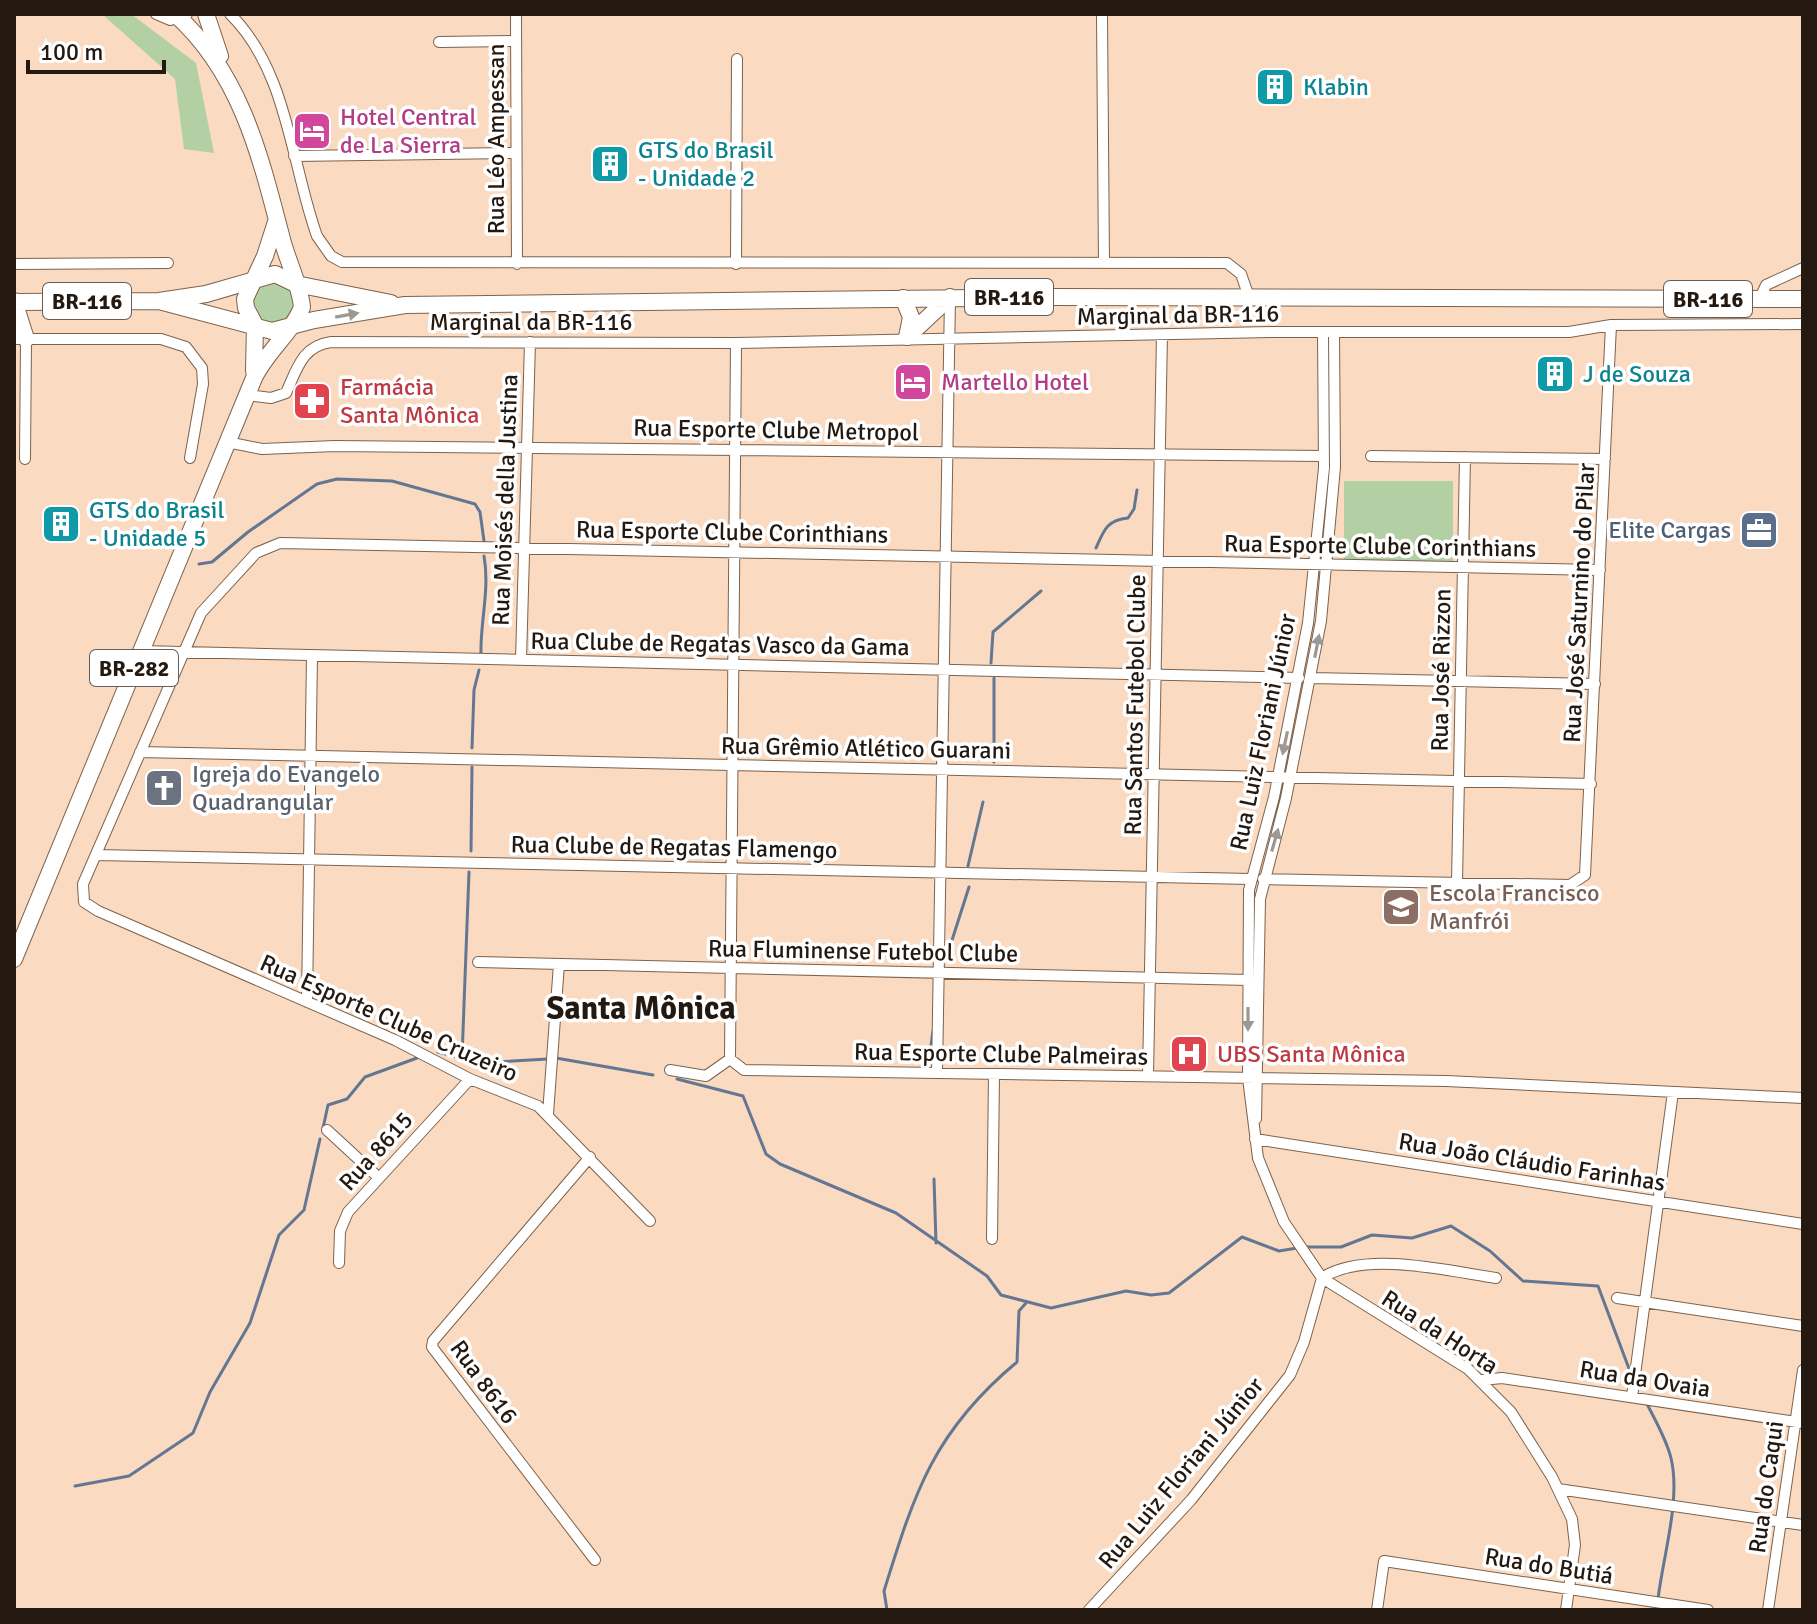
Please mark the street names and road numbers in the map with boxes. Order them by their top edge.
street label: Rua Léo Ampessan [481,44,511,234]
road number: BR-116 [965,279,1053,315]
road number: BR-116 [1664,281,1752,317]
road number: BR-116 [43,283,131,319]
street label: Marginal da BR-116 [1076,298,1280,332]
street label: Marginal da BR-116 [430,307,632,337]
street label: Rua Moisés della Justina [486,374,524,626]
street label: Rua Esporte Clube Metropol [633,413,919,447]
street label: Rua José Saturnino do Pilar [1557,462,1601,744]
street label: Rua Esporte Clube Corinthians [576,514,888,550]
street label: Rua Esporte Clube Corinthians [1224,528,1536,564]
street label: Rua Santos Futebol Clube [1118,574,1152,836]
street label: Rua José Rizzon [1425,588,1457,752]
street label: Rua Luiz Floriani Júnior [1223,611,1303,853]
street label: Rua Clube de Regatas Vasco da Gama [530,626,910,662]
road number: BR-282 [90,650,178,686]
street label: Rua Grêmio Atlético Guarani [721,730,1011,766]
street label: Rua Clube de Regatas Flamengo [510,829,838,865]
street label: Rua Fluminense Futebol Clube [708,933,1018,969]
street label: Rua Esporte Clube Cruzeiro [255,948,523,1088]
street label: Rua Esporte Clube Palmeiras [854,1036,1148,1072]
street label: Rua 8615 [333,1105,419,1197]
street label: Rua João Cláudio Farinhas [1396,1126,1668,1198]
street label: Rua da Horta [1376,1283,1504,1381]
street label: Rua 8616 [444,1334,524,1430]
street label: Rua da Ovaia [1577,1354,1713,1404]
street label: Rua Luiz Floriani Júnior [1092,1371,1270,1575]
street label: Rua do Caqui [1742,1419,1790,1555]
street label: Rua do Butiá [1483,1541,1615,1591]

